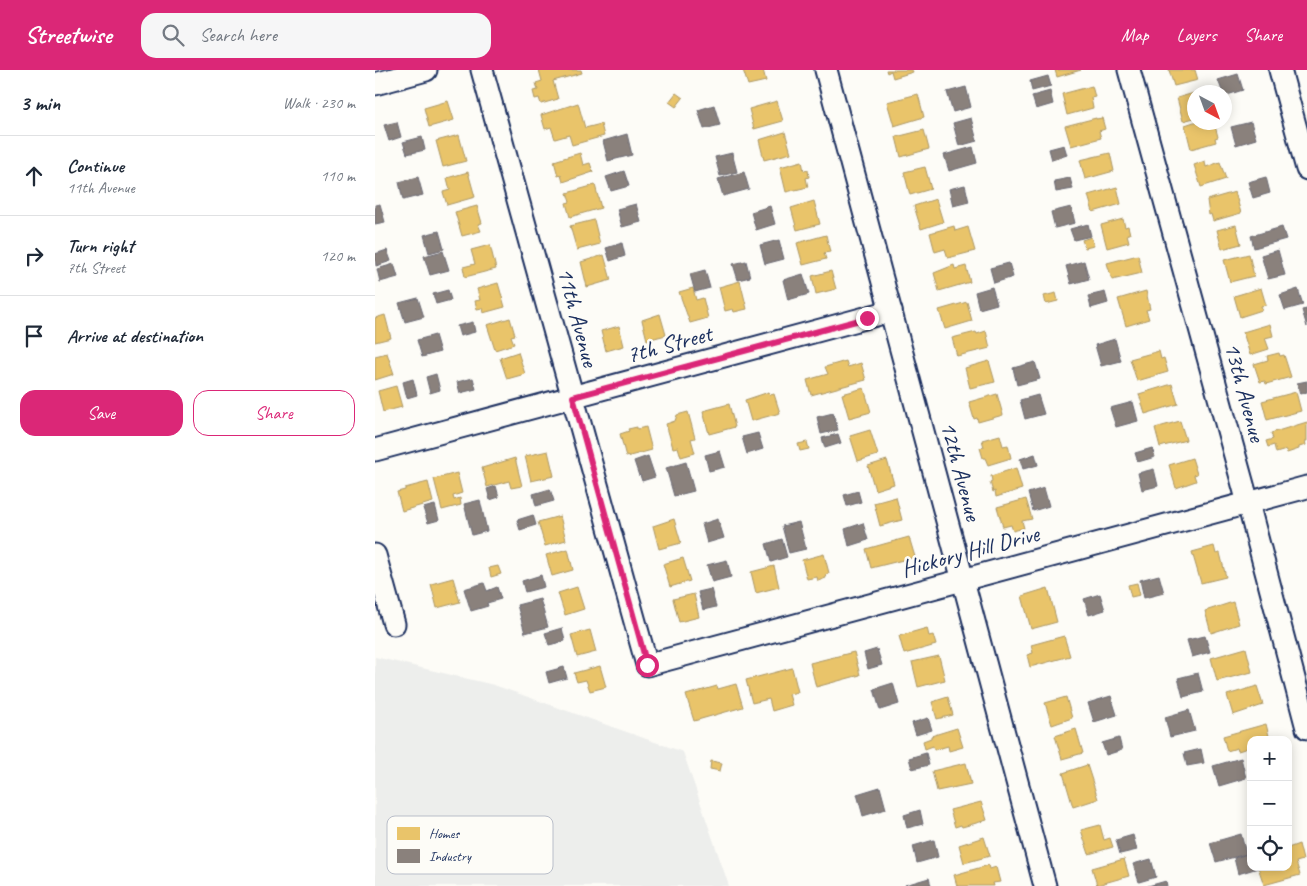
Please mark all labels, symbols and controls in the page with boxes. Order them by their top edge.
search box [141,13,491,58]
text: Streetwise [25,20,111,50]
icon: search [159,21,187,49]
text: Search here [199,23,277,47]
text: Map [1121,24,1149,46]
text: Layers [1177,24,1216,46]
text: Share [1244,24,1282,46]
north arrow [1187,85,1232,130]
text: 3 min [20,90,60,116]
text: Walk · 230 m [283,93,355,113]
text: Continue [67,154,124,178]
icon: ahead [20,162,48,190]
text: 110 m [321,166,355,186]
text: 11th Avenue [67,178,135,198]
text: Turn right [67,234,134,258]
icon: right [20,242,48,270]
text: 120 m [321,246,355,266]
text: 7th Street [67,258,125,278]
street label: 11th Avenue [550,264,606,372]
route end [856,307,879,330]
street label: 7th Street [623,318,717,370]
icon: arrive [20,322,48,350]
text: Arrive at destination [67,324,203,348]
street label: 13th Avenue [1217,339,1273,447]
button: Save [20,390,183,436]
button: Share [193,390,355,436]
street label: 12th Avenue [933,418,989,526]
street label: Hickory Hill Drive [898,518,1044,584]
route start [636,654,659,677]
map controls [1247,736,1292,871]
button: + [1247,736,1292,781]
button: − [1247,781,1292,826]
legend [387,816,553,874]
text: Homes [429,825,460,842]
button: locate [1247,826,1292,871]
text: Industry [429,848,472,865]

